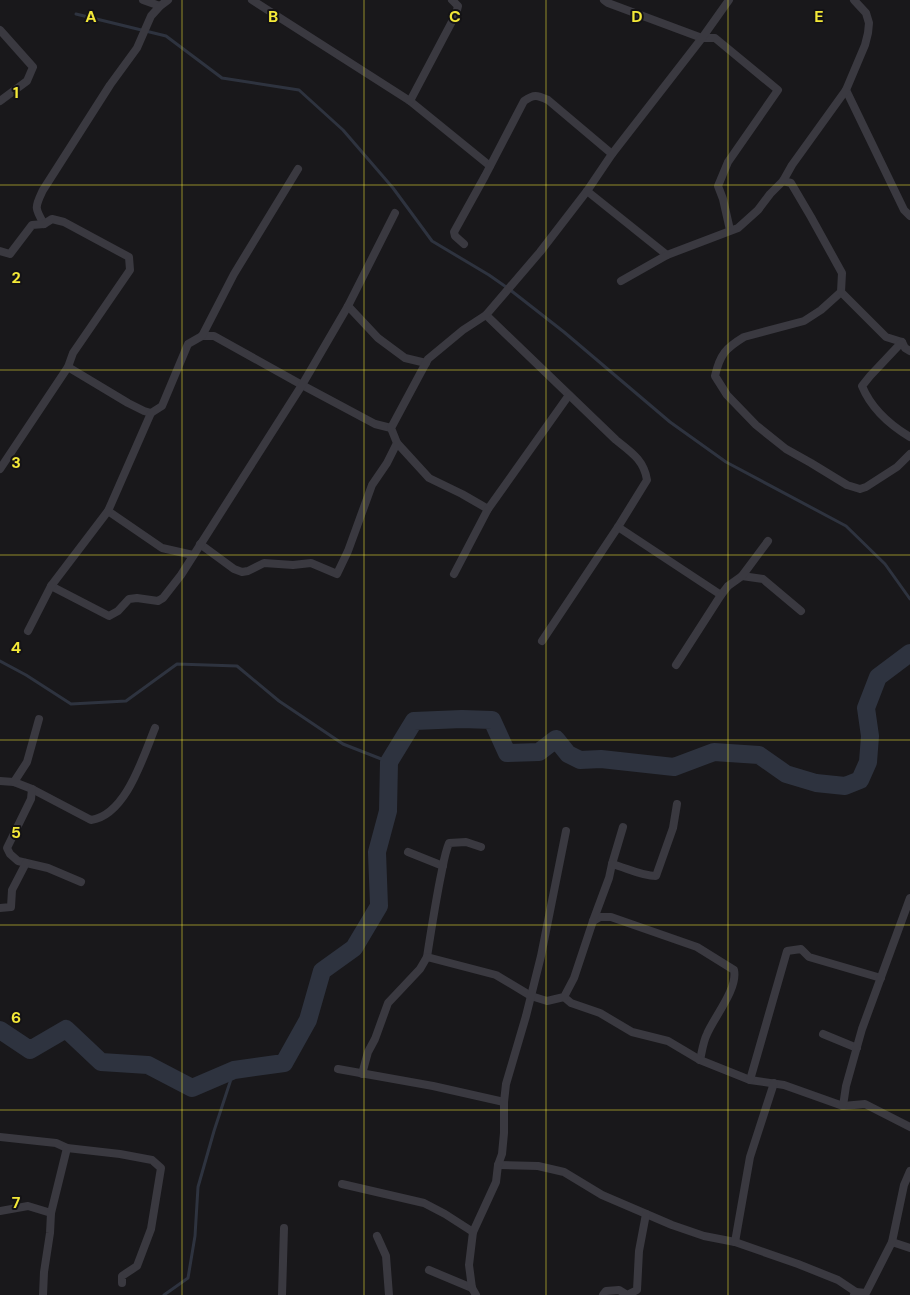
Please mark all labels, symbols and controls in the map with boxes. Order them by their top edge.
text: A [85,6,97,27]
text: B [268,6,278,27]
text: C [449,6,461,27]
text: D [631,6,643,27]
text: E [814,6,824,27]
text: 1 [13,82,19,103]
text: 2 [11,267,21,288]
text: 3 [11,452,21,473]
text: 4 [11,637,21,658]
text: 5 [11,822,21,843]
text: 6 [11,1007,21,1028]
text: 7 [12,1192,21,1213]

